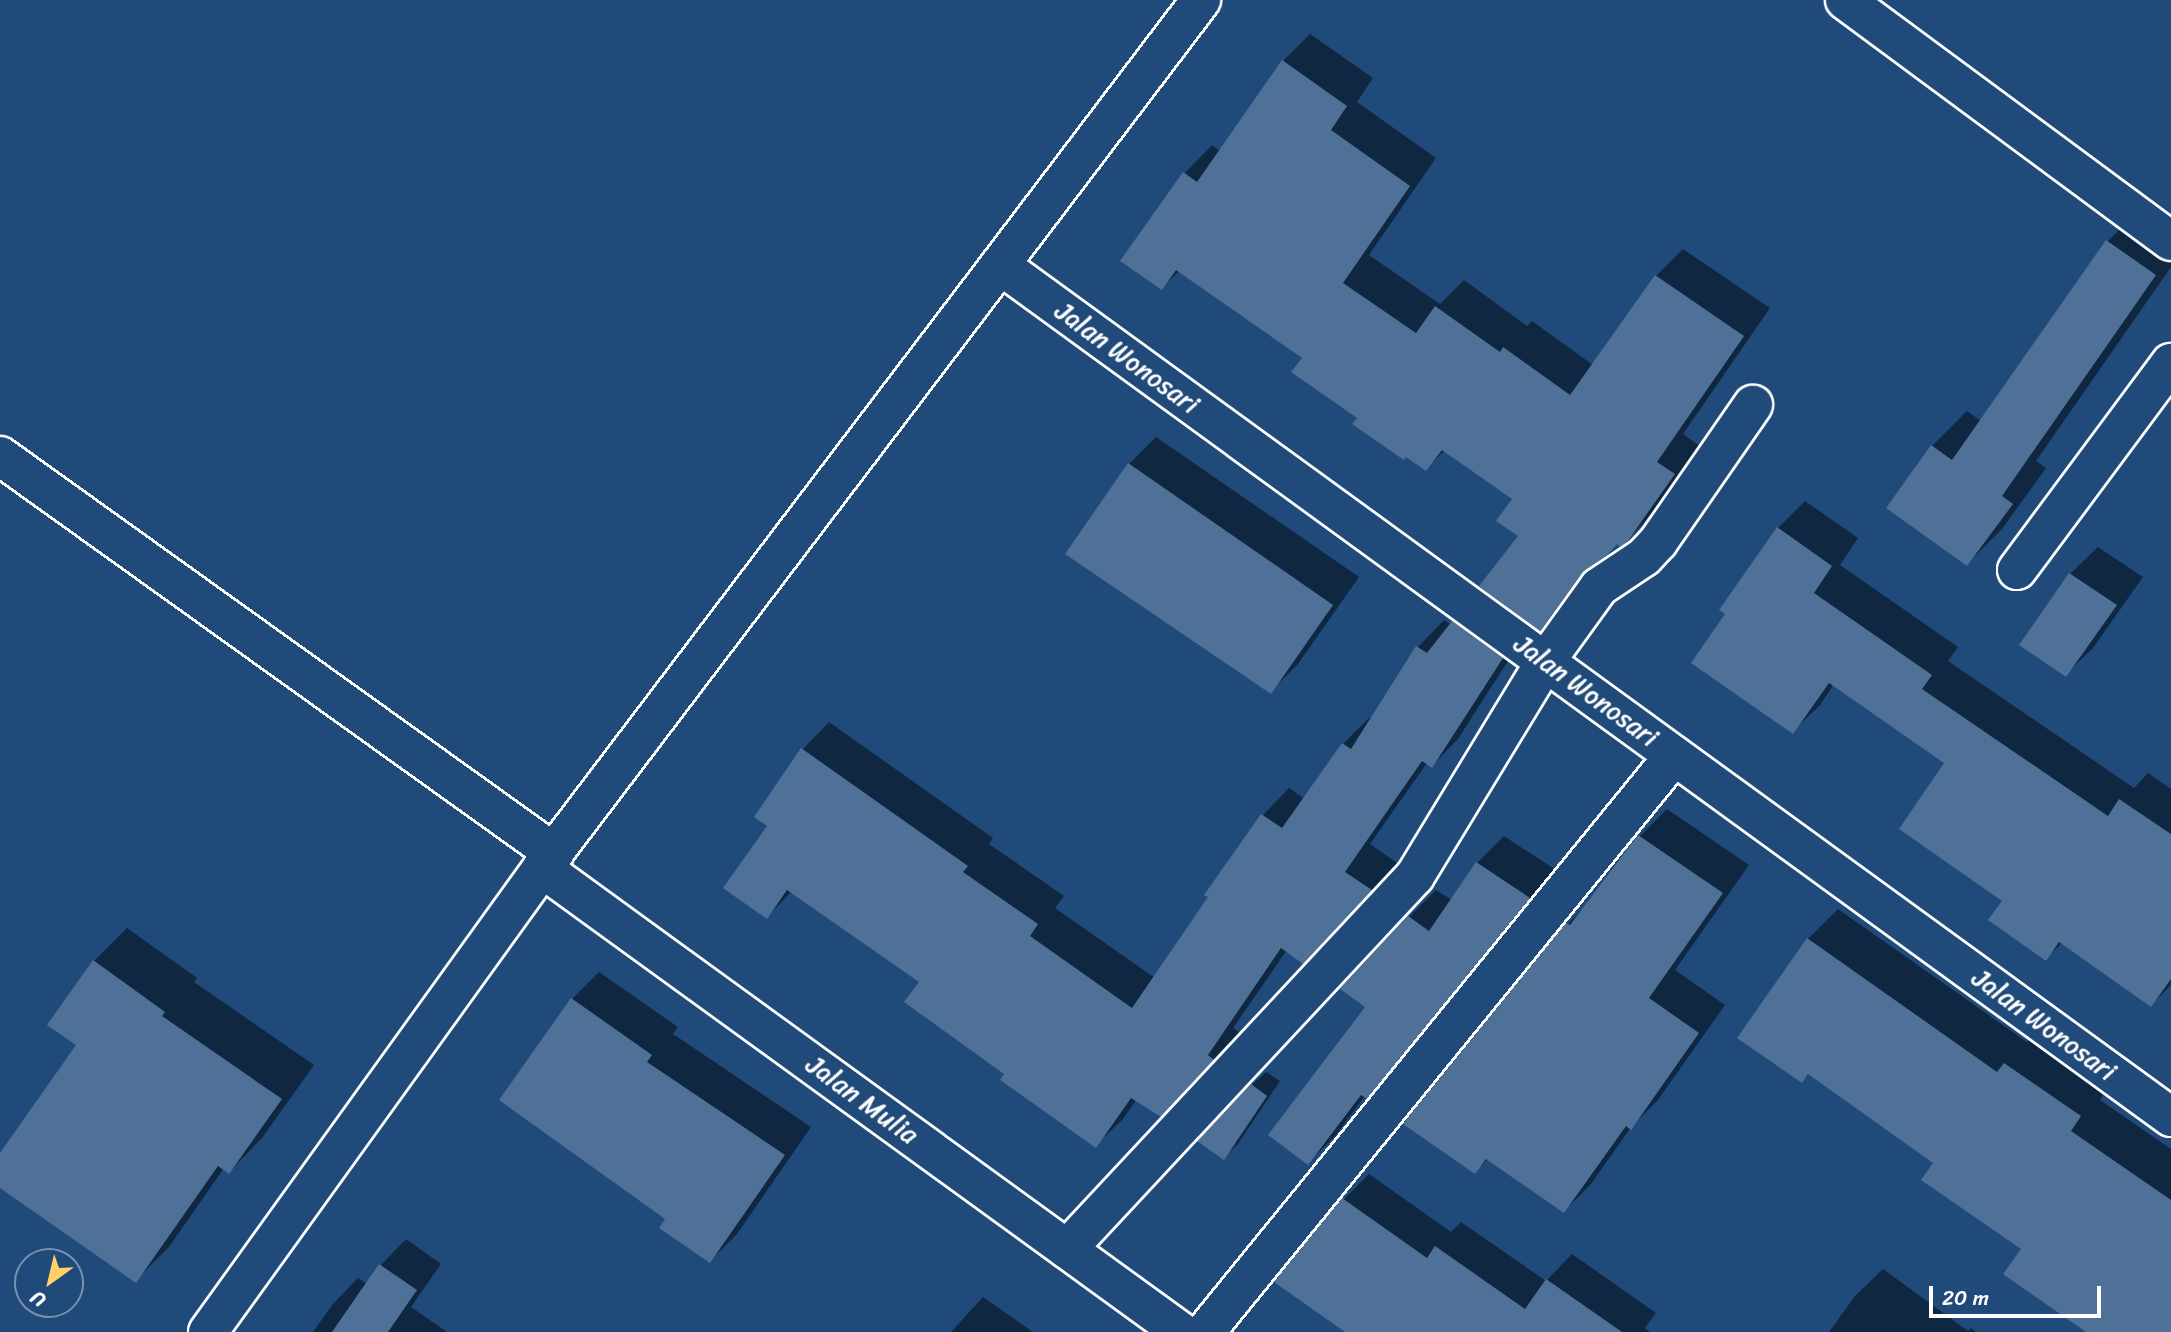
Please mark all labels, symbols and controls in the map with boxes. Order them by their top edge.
street label: Jalan Wonosari [1049,295,1205,421]
street label: Jalan Wonosari [1508,628,1664,754]
street label: Jalan Wonosari [1966,962,2122,1088]
street label: Jalan Mulia [801,1049,923,1151]
north arrow [14,1248,84,1318]
scale bar [1933,1272,2104,1316]
text: 20 m [1942,1279,1989,1317]
text: U [24,1282,53,1316]

